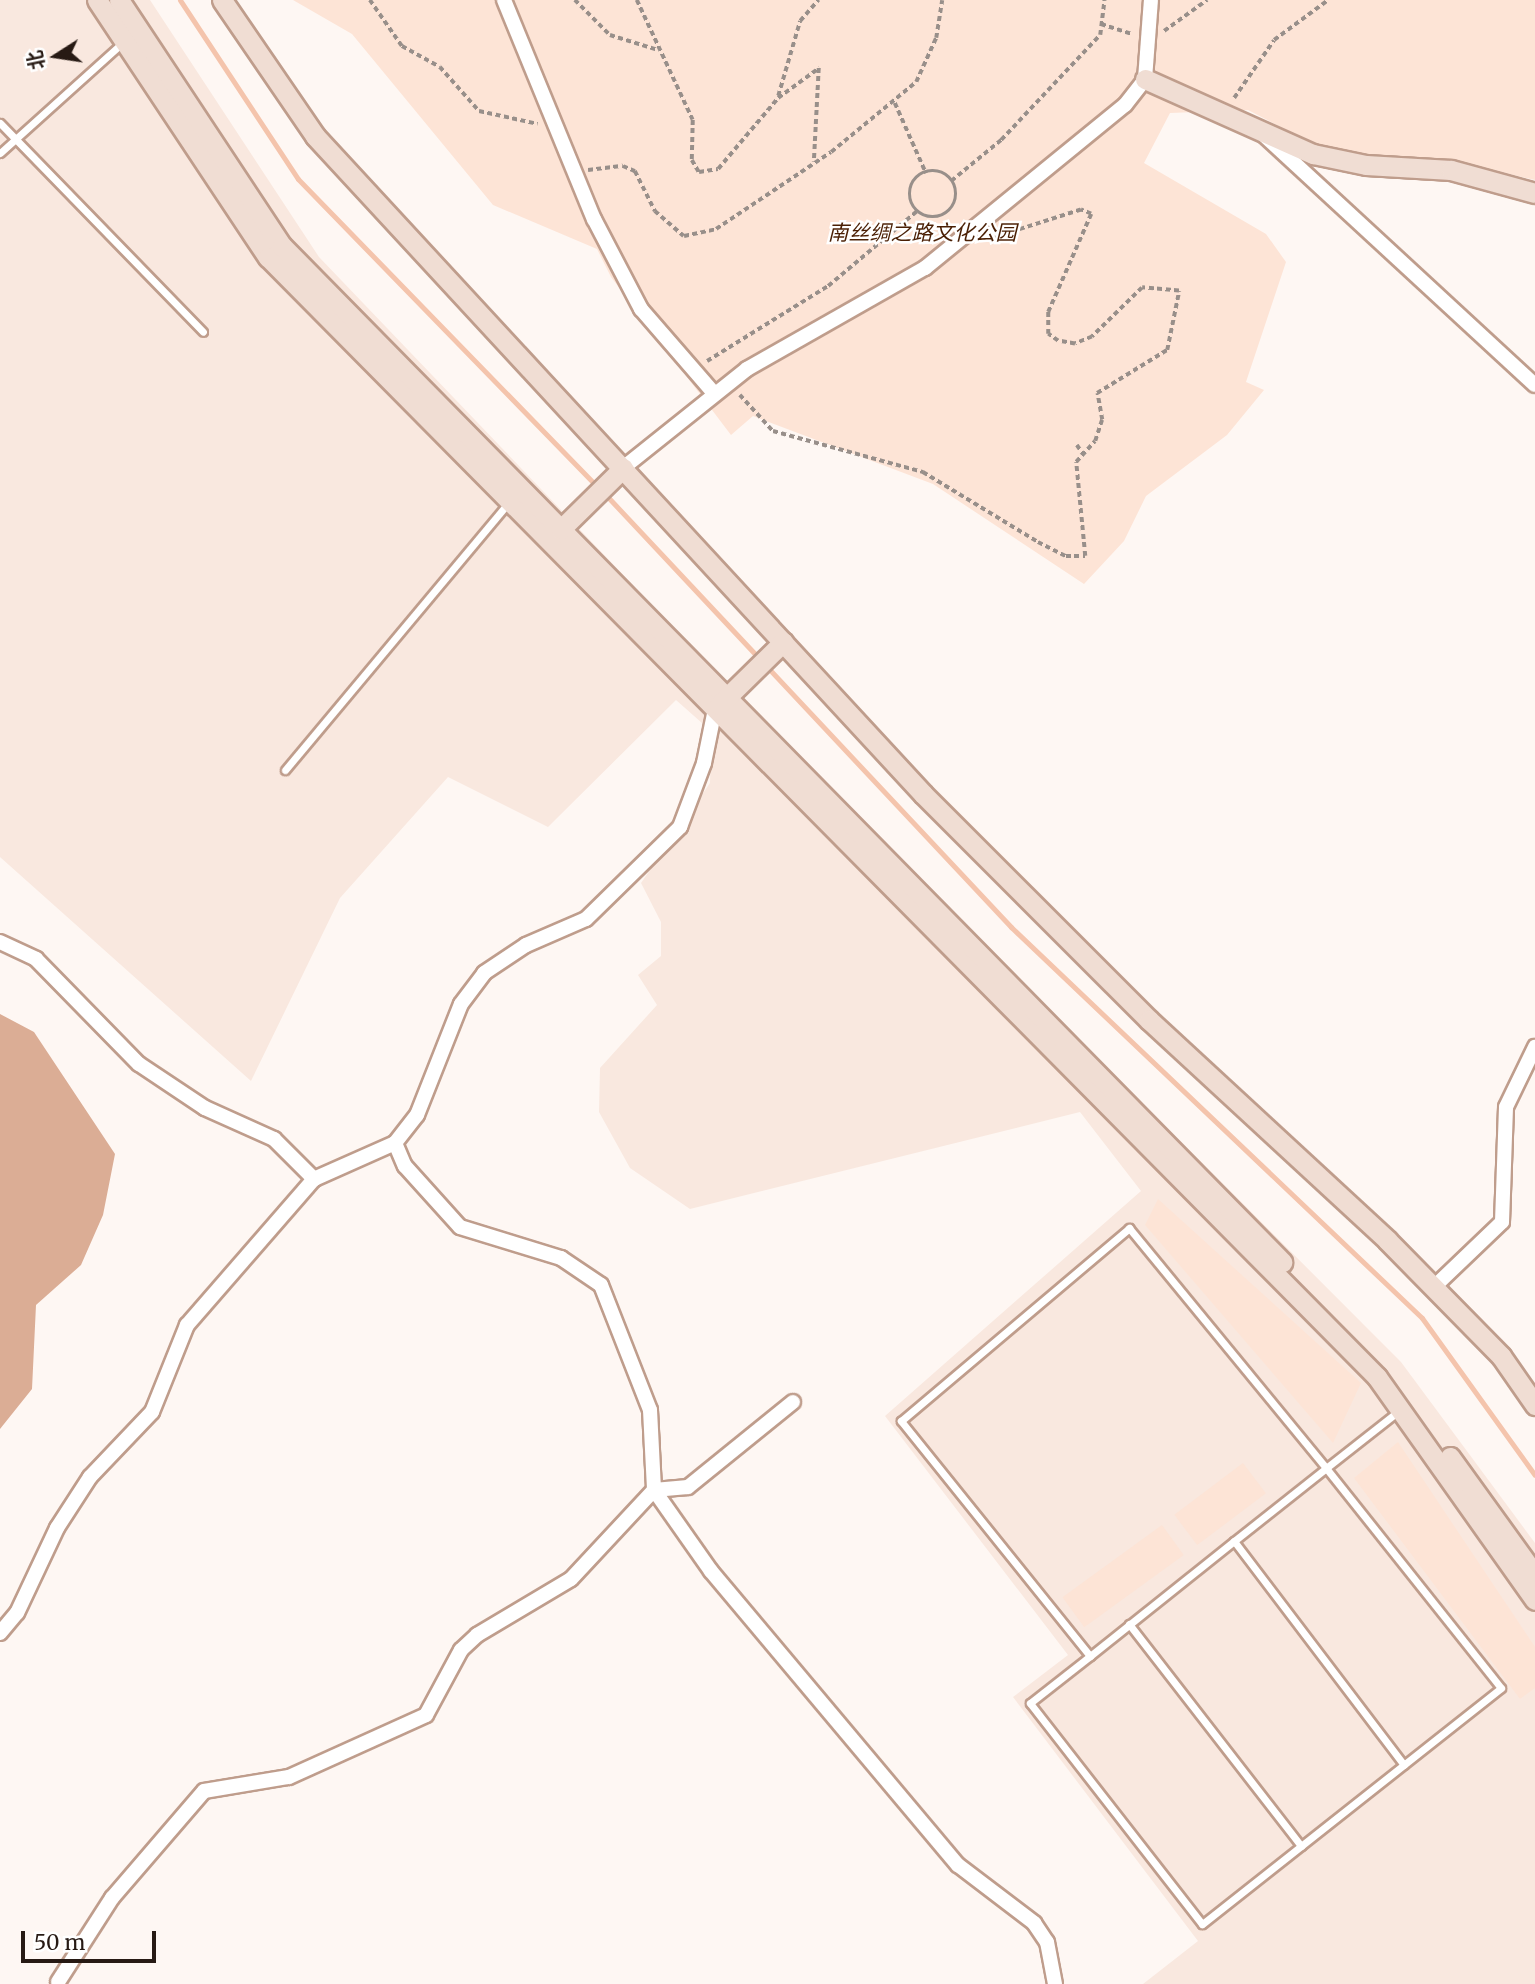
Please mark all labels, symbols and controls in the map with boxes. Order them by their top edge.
north arrow [21,21,91,91]
text: 北 [22,49,49,72]
park label: 南丝绸之路文化公园 [828,220,1016,246]
scale bar [24,1918,159,1962]
text: 50 m [34,1929,85,1956]

